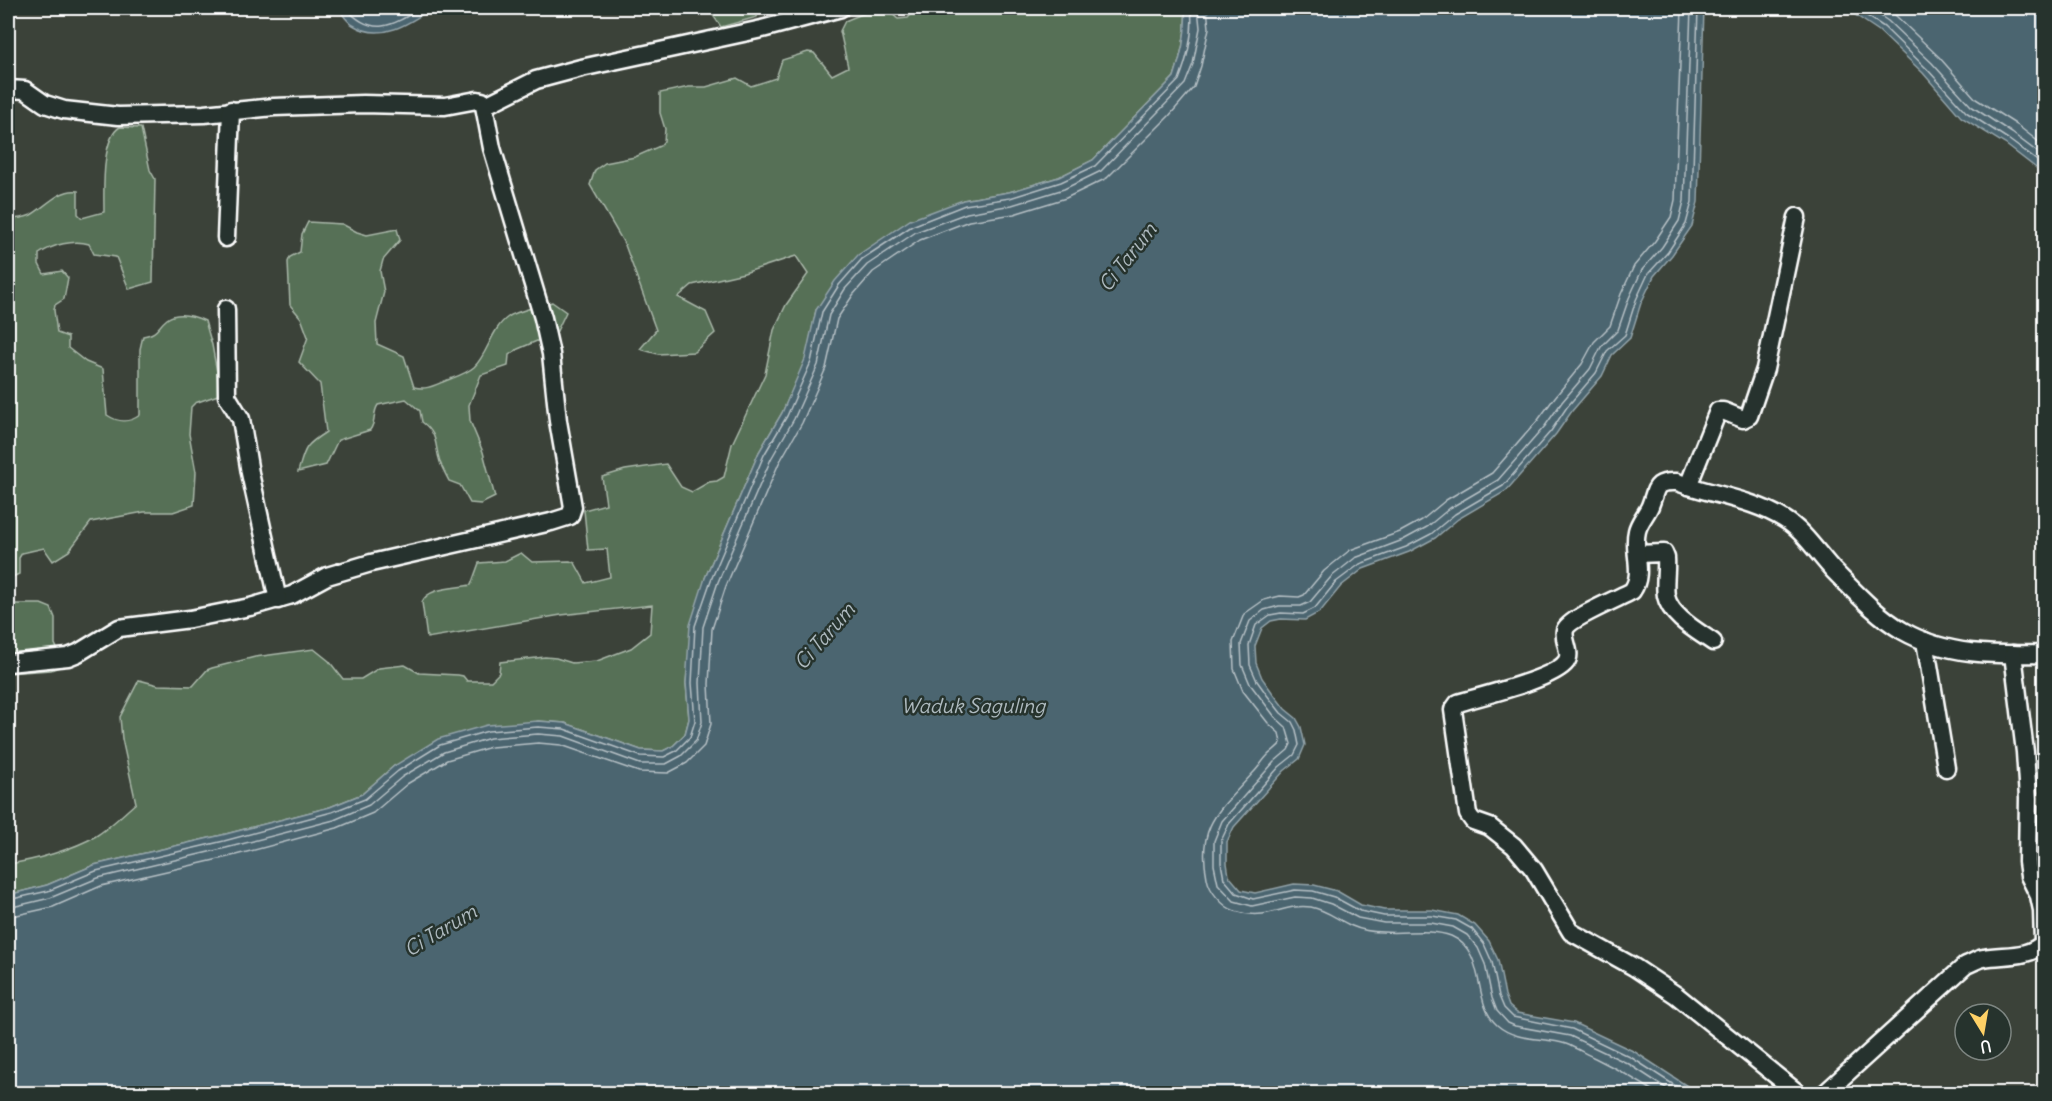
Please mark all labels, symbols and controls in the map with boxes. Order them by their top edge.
water label: Ci Tarum [1092,217,1162,296]
water label: Ci Tarum [788,597,860,675]
water label: Waduk Saguling [901,693,1047,718]
water label: Ci Tarum [399,898,481,961]
north arrow [1953,1002,2013,1062]
text: U [1979,1036,1993,1058]

